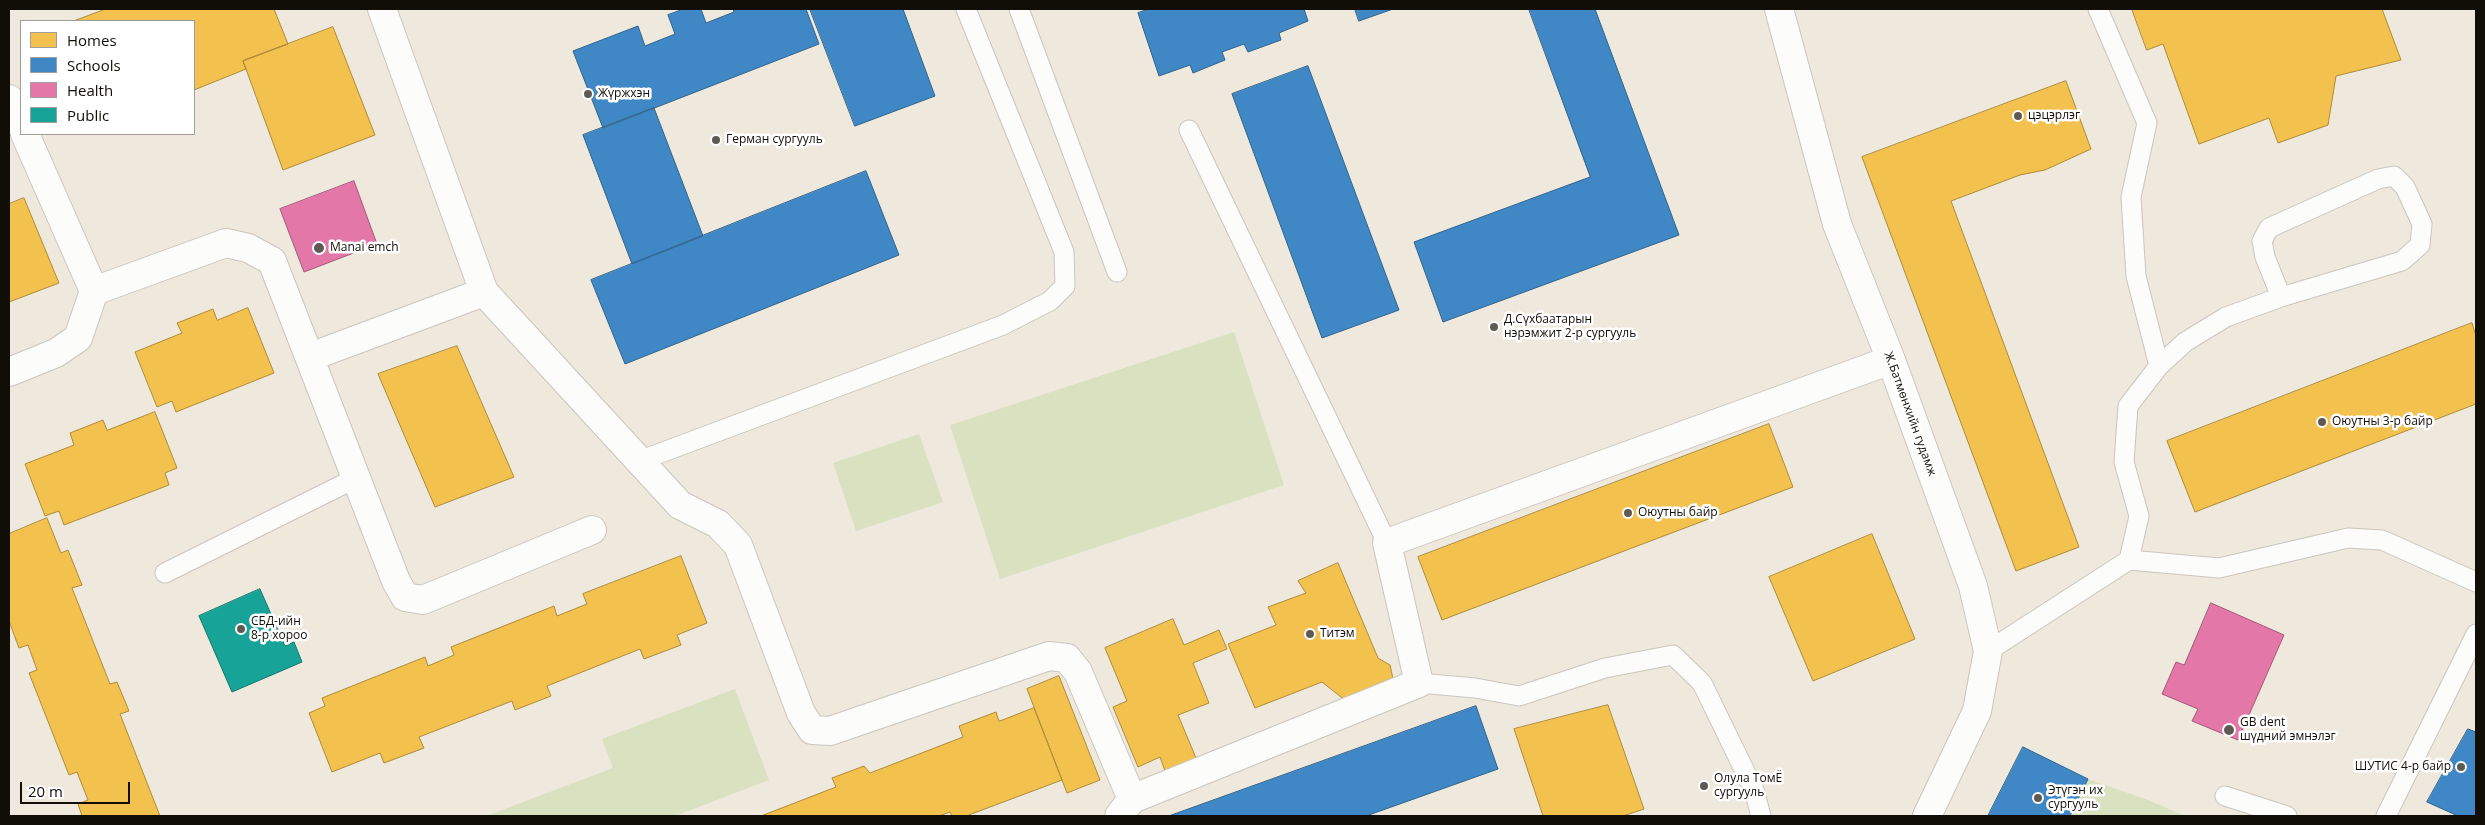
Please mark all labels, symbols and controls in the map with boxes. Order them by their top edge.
legend [20,20,195,135]
text: Homes [67,30,117,50]
text: Schools [67,55,121,75]
text: Health [67,80,113,100]
place label: Жүржхэн [598,87,650,101]
marker: Жүржхэн [582,88,594,100]
text: Public [67,105,109,125]
place label: цэцэрлэг [2028,109,2080,123]
marker: цэцэрлэг [2012,110,2024,122]
place label: Герман сургууль [726,133,823,147]
marker: Герман сургууль [710,134,722,146]
marker: Manai emch [312,241,326,255]
place label: Manai emch [330,241,399,255]
place label: Д.Сүхбаатарын нэрэмжит 2-р сургууль [1504,313,1636,341]
marker: Д.Сүхбаатарын нэрэмжит 2-р сургууль [1488,321,1500,333]
street label: Ж.Батмөнхийн гудамж [1881,350,1939,478]
place label: Оюутны 3-р байр [2332,415,2433,429]
marker: Оюутны 3-р байр [2316,416,2328,428]
place label: Оюутны байр [1638,506,1718,520]
marker: Оюутны байр [1622,507,1634,519]
place label: СБД-ийн 8-р хороо [251,615,307,643]
marker: СБД-ийн 8-р хороо [235,623,247,635]
place label: Титэм [1320,627,1355,641]
marker: Титэм [1304,628,1316,640]
place label: GB dent шүдний эмнэлэг [2240,716,2336,744]
marker: GB dent шүдний эмнэлэг [2222,723,2236,737]
place label: ШУТИС 4-р байр [2355,760,2451,774]
marker: ШУТИС 4-р байр [2455,761,2467,773]
scale bar [22,772,132,804]
place label: Олула ТомЁ сургууль [1714,772,1782,800]
marker: Олула ТомЁ сургууль [1698,780,1710,792]
text: 20 m [28,781,63,801]
place label: Этүгэн их сургууль [2048,784,2103,812]
marker: Этүгэн их сургууль [2032,792,2044,804]

